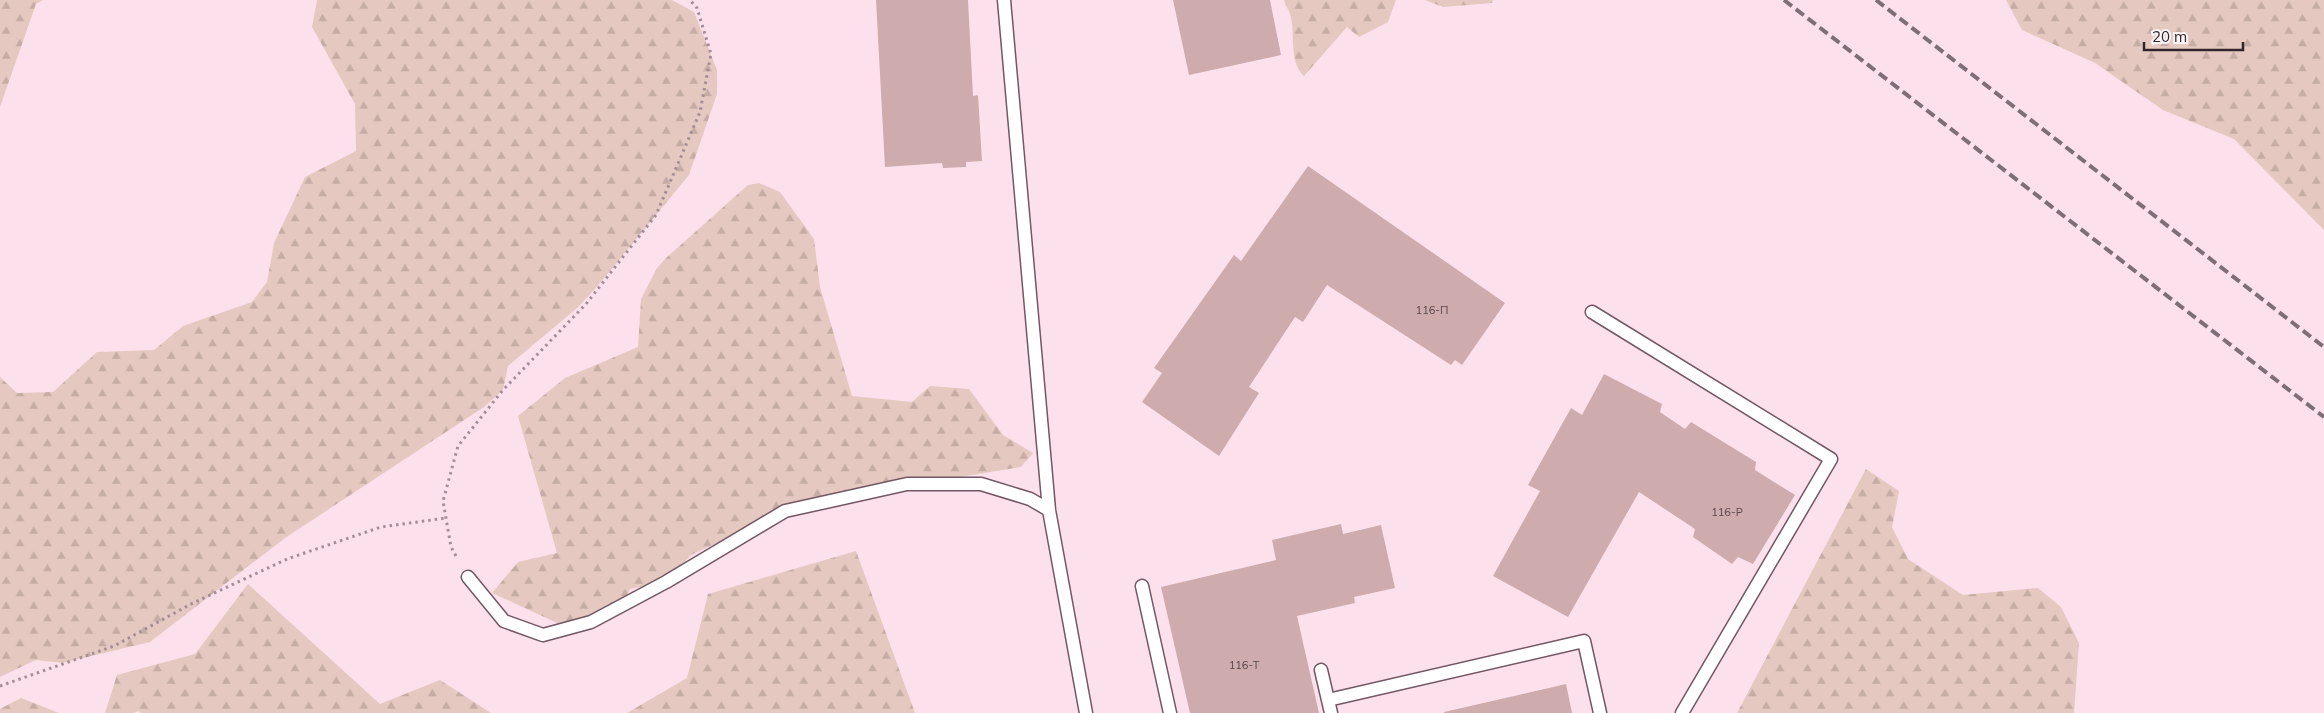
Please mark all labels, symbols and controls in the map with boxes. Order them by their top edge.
scale bar [2144,20,2243,52]
text: 20 m [2152,27,2187,46]
house number: 116-П [1416,303,1448,317]
house number: 116-Р [1711,505,1743,519]
house number: 116-Т [1229,658,1260,672]

